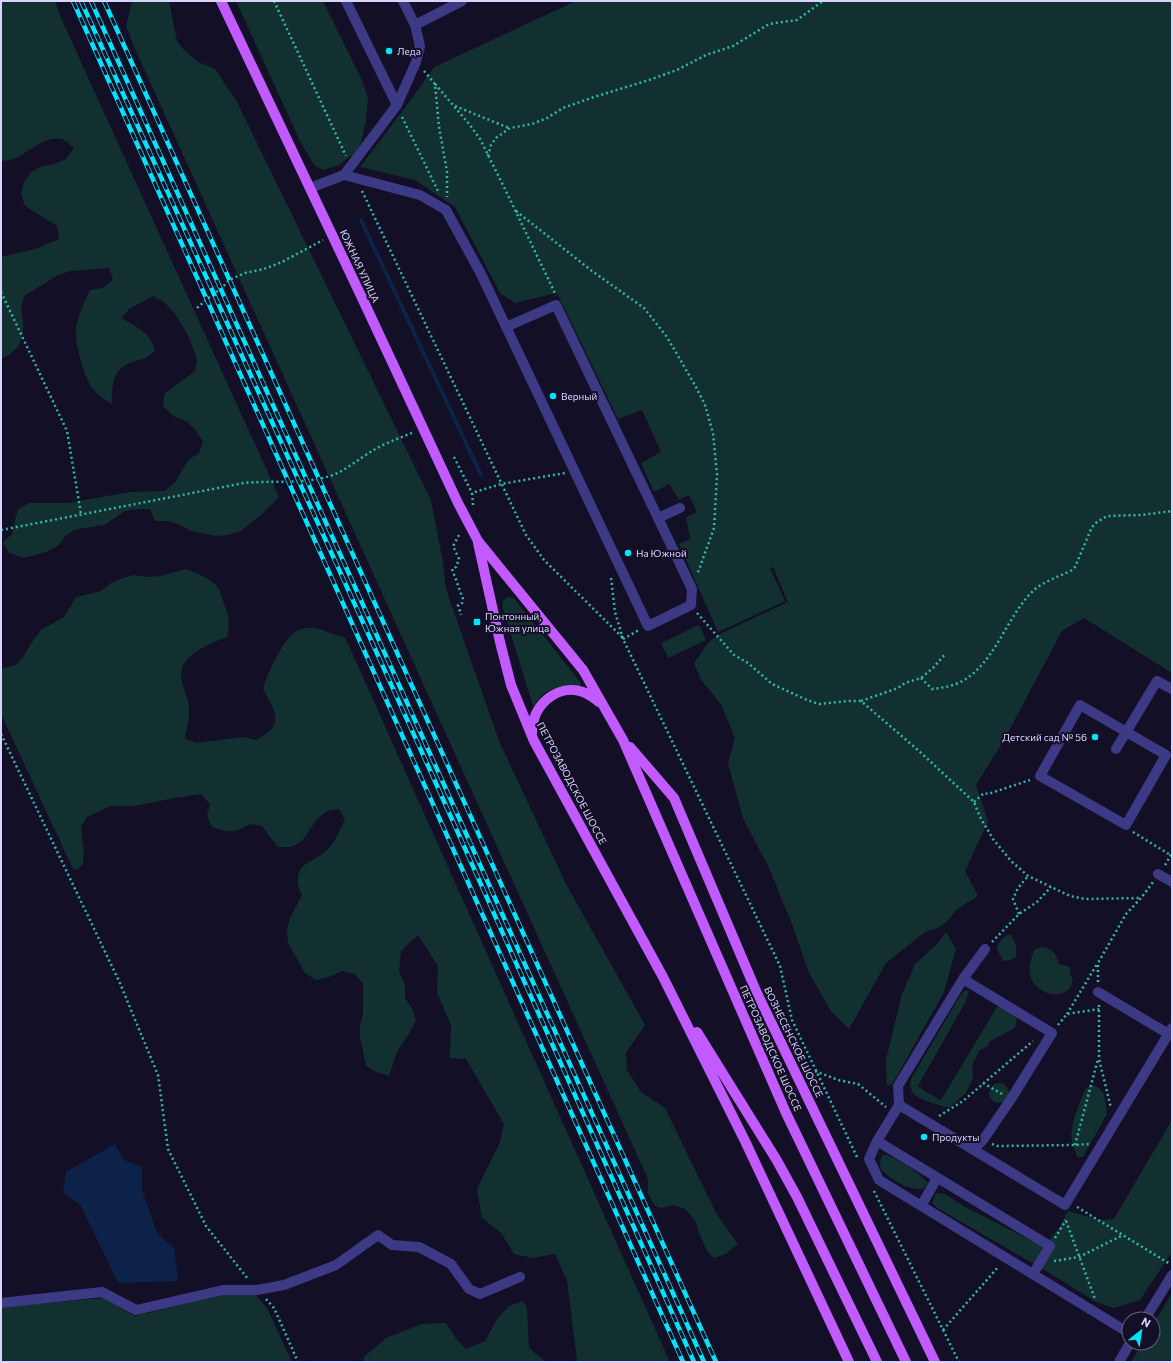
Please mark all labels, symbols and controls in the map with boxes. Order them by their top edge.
place label: Леда [397,45,421,57]
marker: Леда [384,46,394,56]
street label: ЮЖНАЯ УЛИЦА [338,228,382,305]
place label: Верный [561,390,597,402]
marker: Верный [548,391,558,401]
place label: На Южной [636,547,687,559]
marker: На Южной [623,548,633,558]
place label: Понтонный, Южная улица [485,610,549,634]
marker: Понтонный, Южная улица [472,617,482,627]
street label: ПЕТРОЗАВОДСКОЕ ШОССЕ [535,720,609,846]
place label: Детский сад № 56 [1002,731,1087,743]
marker: Детский сад № 56 [1090,732,1100,742]
street label: ПЕТРОЗАВОДСКОЕ ШОССЕ [738,983,804,1113]
street label: ВОЗНЕСЕНСКОЕ ШОССЕ [762,985,826,1099]
place label: Продукты [932,1131,979,1143]
marker: Продукты [919,1132,929,1142]
north arrow [1121,1311,1161,1351]
text: N [1139,1314,1153,1330]

